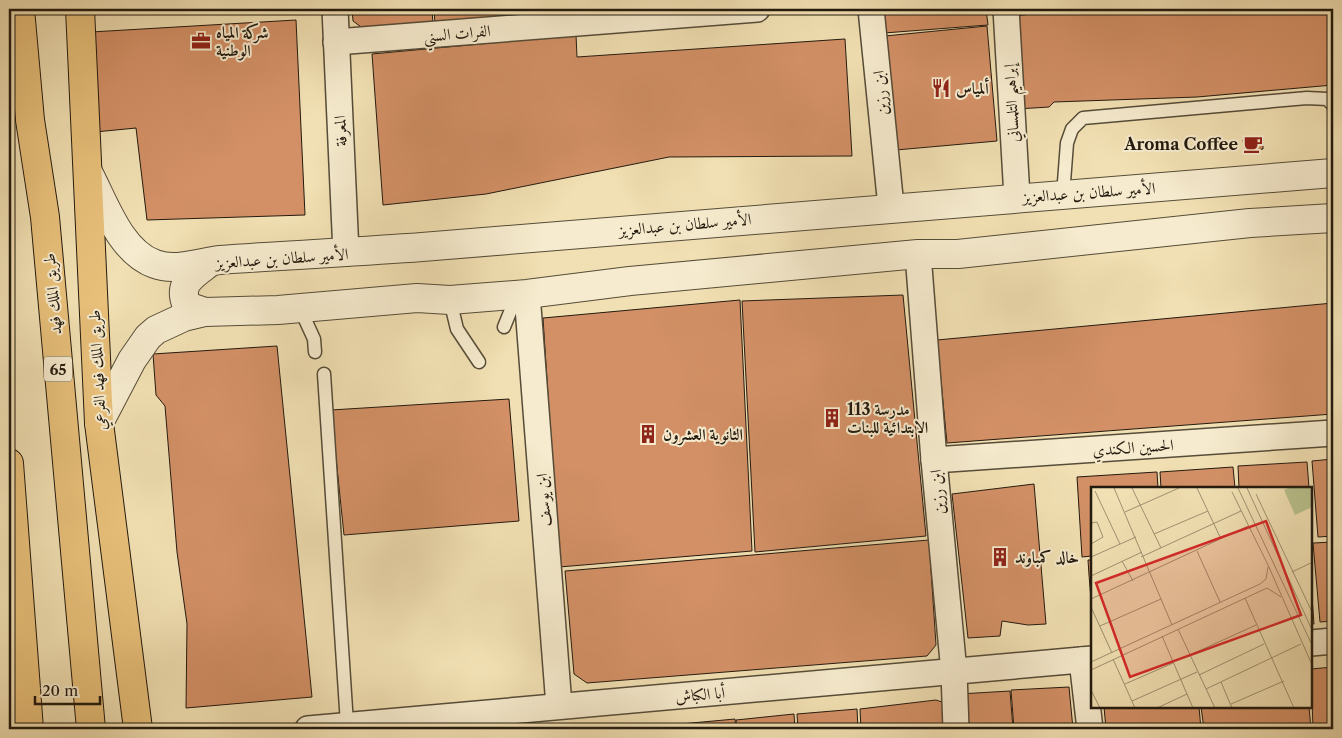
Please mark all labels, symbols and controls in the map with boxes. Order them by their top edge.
street label: الفرات السني [423,20,492,52]
place label: شركة المياه الوطنية [216,22,268,61]
office icon: شركة المياه الوطنية [190,30,212,52]
street label: إبراهيم التلمساني [999,61,1030,143]
street label: ابن رزين [868,69,893,116]
restaurant icon: ألمياس [930,77,952,99]
place label: ألمياس [956,77,989,98]
street label: المعرفة [329,115,352,147]
cafe icon: Aroma Coffee [1242,133,1264,155]
place label: Aroma Coffee [1123,134,1238,154]
street label: الأمير سلطان بن عبدالعزيز [1020,176,1156,208]
street label: الأمير سلطان بن عبدالعزيز [616,207,752,241]
street label: الأمير سلطان بن عبدالعزيز [213,242,349,274]
street label: طريق الملك فهد [38,252,67,336]
street label: طريق الملك فهد الفرعي [84,309,113,431]
road number: 65 [44,356,72,382]
place label: مدرسة 113 الابتدائية للبنات [847,399,928,438]
building icon: مدرسة 113 الابتدائية للبنات [821,407,843,429]
building icon: الثانوية العشرون [637,423,659,445]
place label: الثانوية العشرون [663,424,743,446]
street label: الحسين الكندي [1092,434,1175,463]
street label: ابن رزين [925,469,950,515]
street label: ابن يوسف [531,473,556,527]
inset map [1091,487,1312,708]
building icon: خالد كمباوند [989,546,1011,568]
place label: خالد كمباوند [1015,547,1079,567]
scale bar [35,673,100,705]
text: 20 m [42,681,78,700]
street label: أبا الكباش [674,681,726,707]

